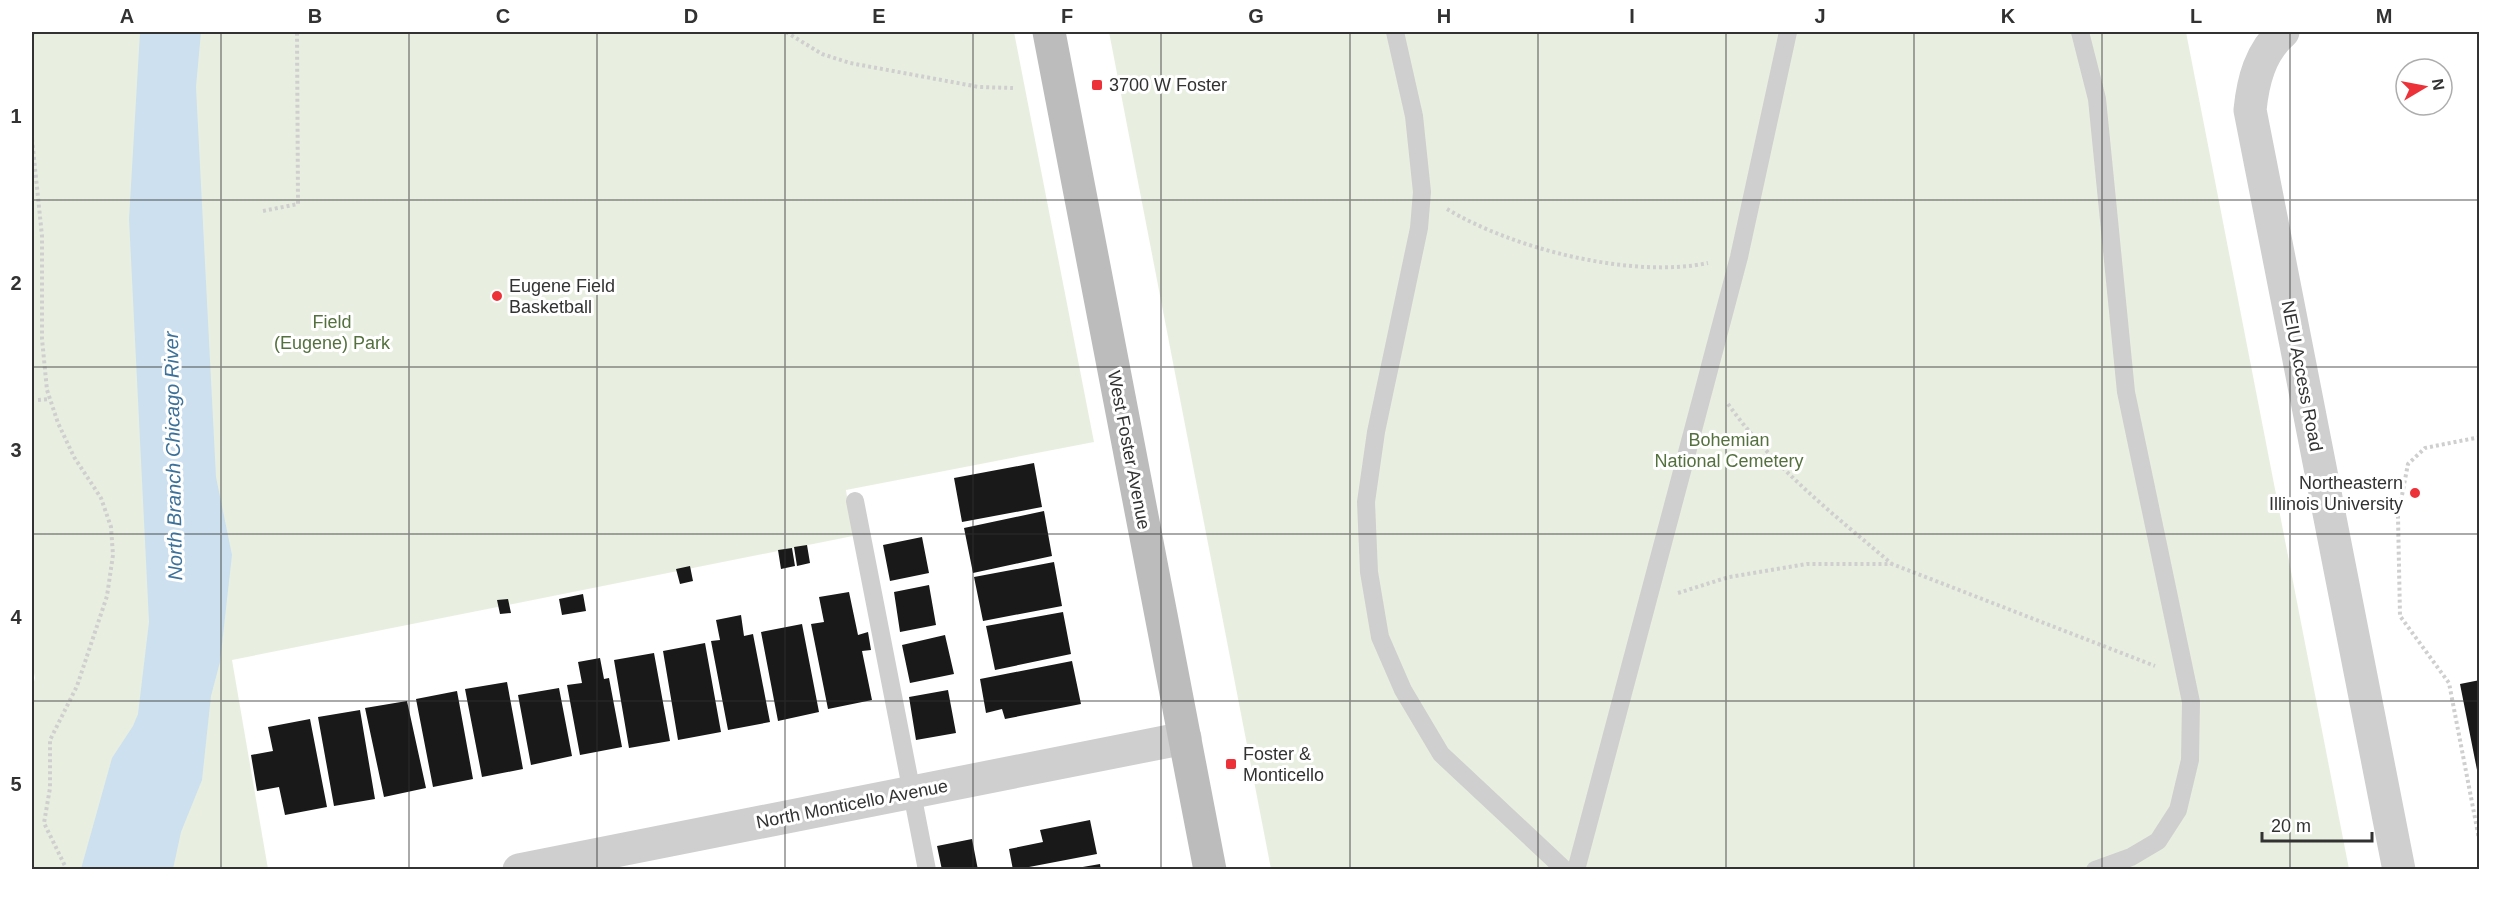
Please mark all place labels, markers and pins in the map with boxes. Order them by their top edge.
place label: 3700 W Foster [1109,75,1227,95]
marker: 3700 W Foster [1090,78,1104,92]
place label: Eugene Field Basketball [509,276,615,317]
marker: Eugene Field Basketball [490,289,504,303]
place label: Northeastern Illinois University [2269,473,2403,514]
marker: Northeastern Illinois University [2408,486,2422,500]
place label: Foster & Monticello [1243,744,1324,785]
marker: Foster & Monticello [1224,757,1238,771]

